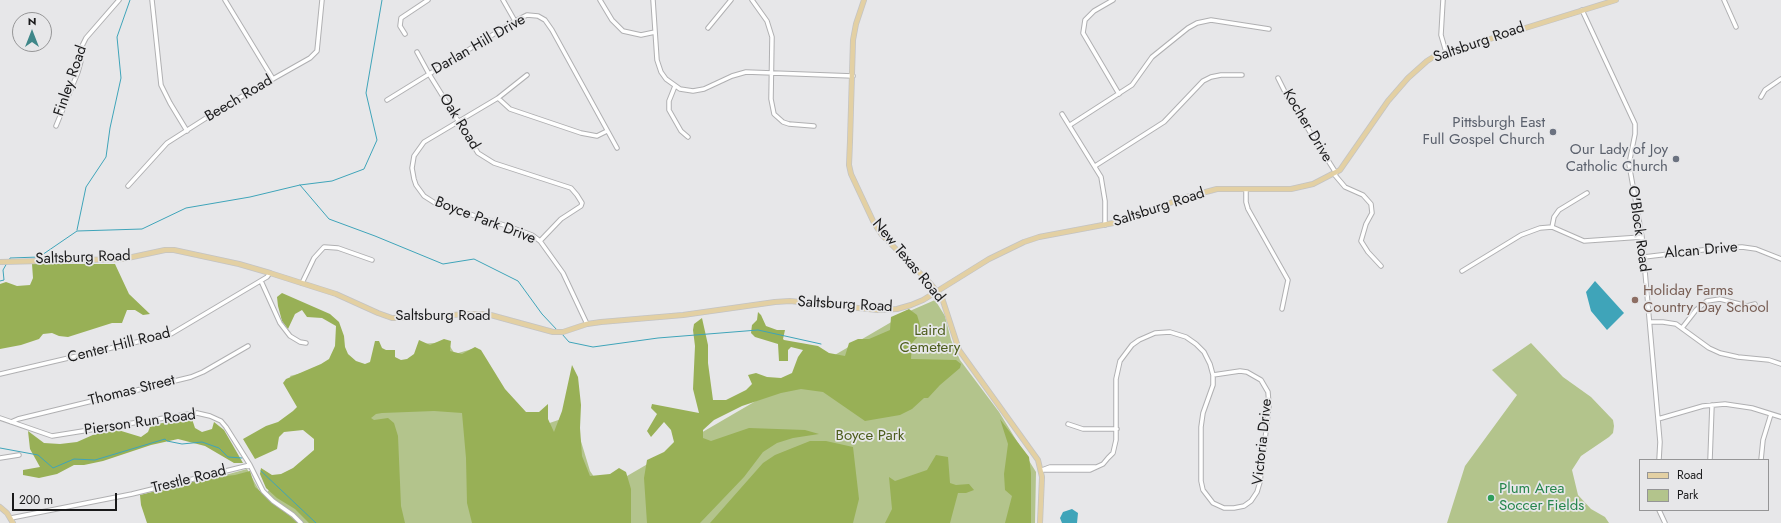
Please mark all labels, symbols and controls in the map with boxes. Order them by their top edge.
street label: Darlan Hill Drive [429,11,529,79]
north arrow [12,12,52,52]
text: N [28,13,36,29]
street label: Saltsburg Road [1431,19,1527,67]
street label: Finley Road [50,43,92,119]
street label: Beech Road [202,72,276,126]
street label: Kocher Drive [1278,86,1336,166]
street label: Oak Road [435,91,483,153]
place label: Pittsburgh East Full Gospel Church [1422,114,1545,149]
marker: Pittsburgh East Full Gospel Church [1548,127,1558,137]
place label: Our Lady of Joy Catholic Church [1566,141,1668,176]
marker: Our Lady of Joy Catholic Church [1671,154,1681,164]
street label: Saltsburg Road [1111,185,1207,231]
street label: O'Block Road [1623,185,1653,273]
street label: Boyce Park Drive [432,193,538,249]
street label: New Texas Road [868,216,948,306]
street label: Alcan Drive [1664,239,1738,263]
street label: Saltsburg Road [35,247,131,269]
place label: Holiday Farms Country Day School [1643,282,1769,317]
street label: Saltsburg Road [797,294,893,316]
marker: Holiday Farms Country Day School [1630,295,1640,305]
street label: Saltsburg Road [395,307,491,325]
park label: Laird Cemetery [900,322,960,357]
street label: Center Hill Road [66,325,172,367]
street label: Thomas Street [87,372,177,410]
street label: Victoria Drive [1250,398,1276,486]
street label: Pierson Run Road [83,406,197,440]
park label: Boyce Park [836,427,904,445]
legend [1639,459,1769,511]
street label: Trestle Road [150,462,228,498]
text: Road [1677,466,1703,484]
place label: Plum Area Soccer Fields [1499,480,1584,515]
scale bar [14,485,119,511]
text: Park [1677,486,1698,504]
text: 200 m [19,491,53,509]
marker: Plum Area Soccer Fields [1486,493,1496,503]

